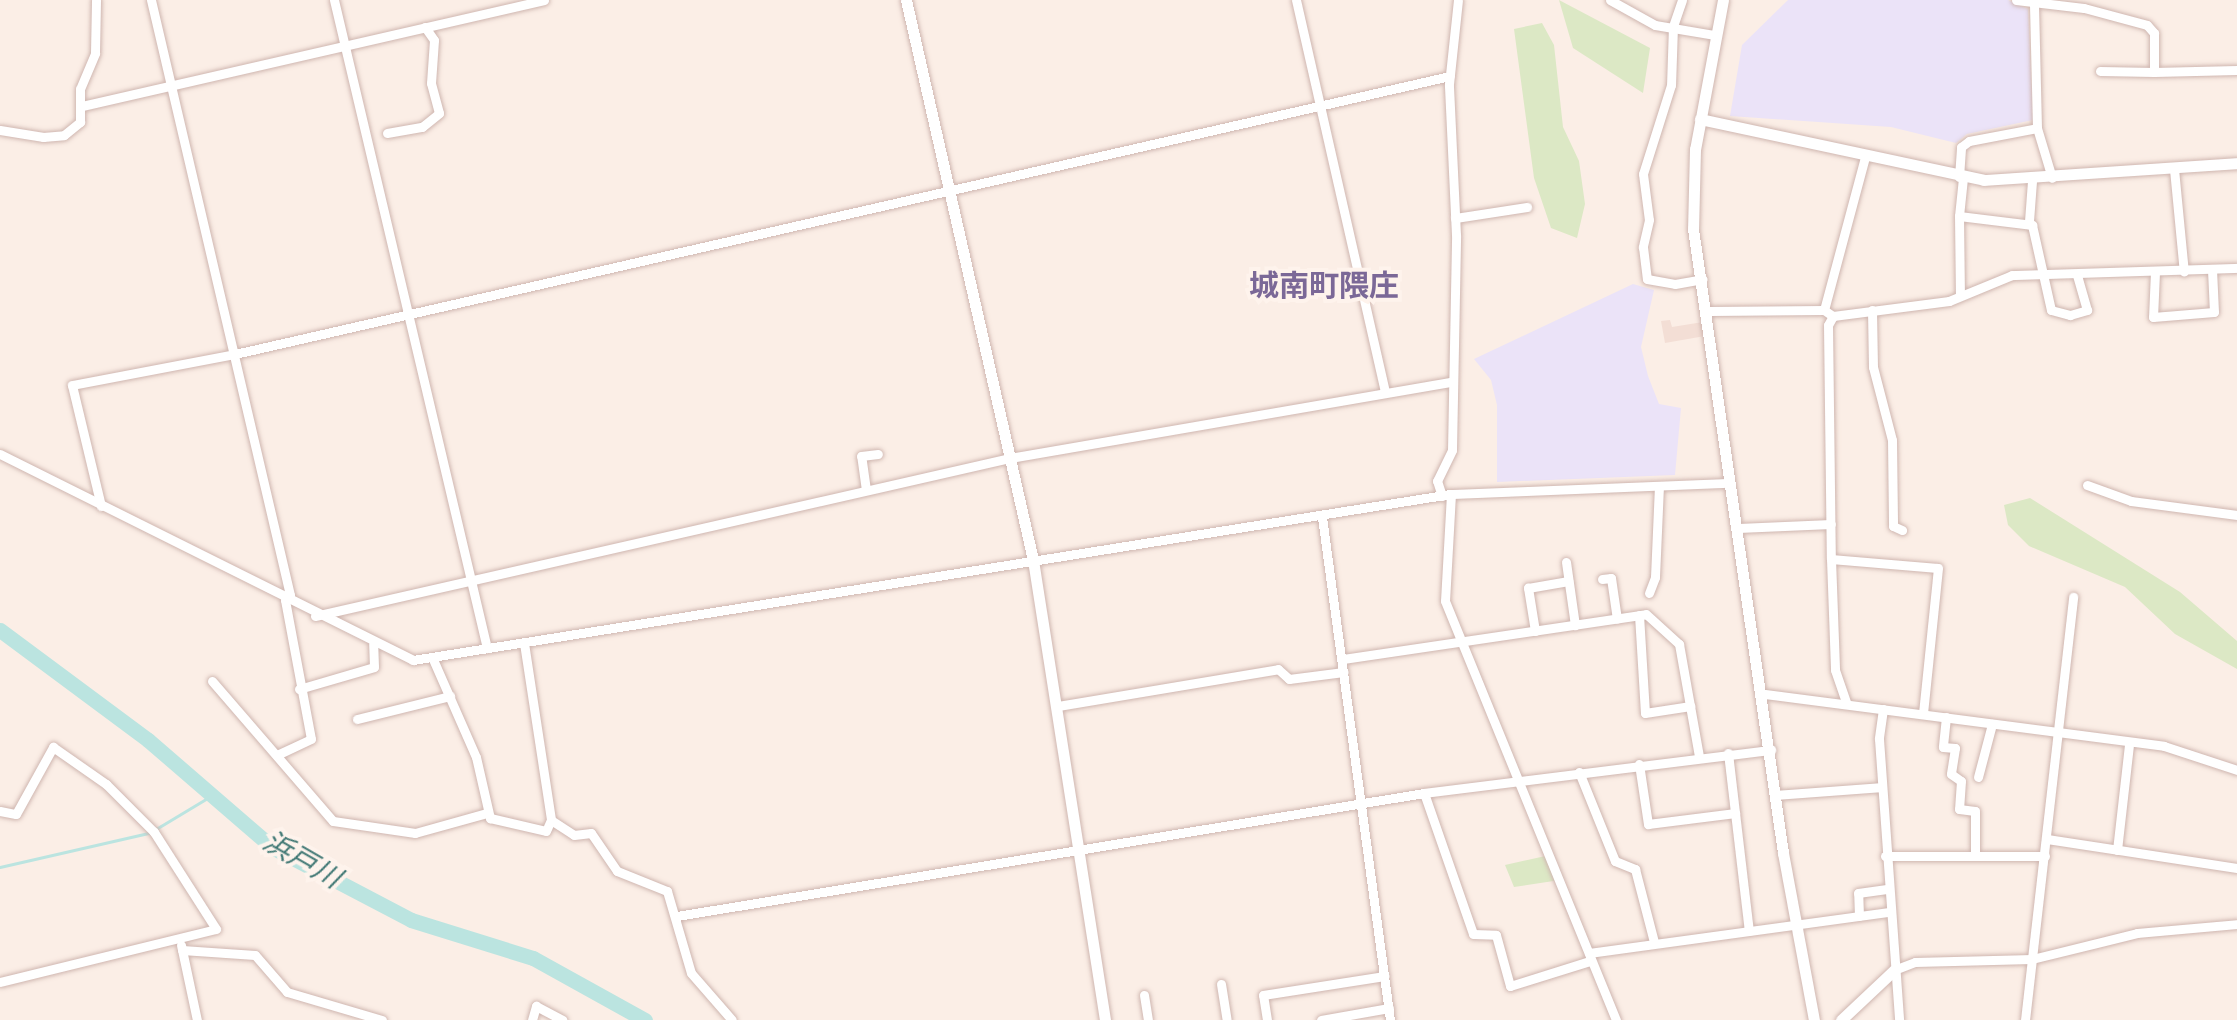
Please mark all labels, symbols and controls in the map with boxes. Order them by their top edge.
district label: 城南町隈庄 [1249,268,1399,304]
water label: 浜戸川 [257,824,347,896]

